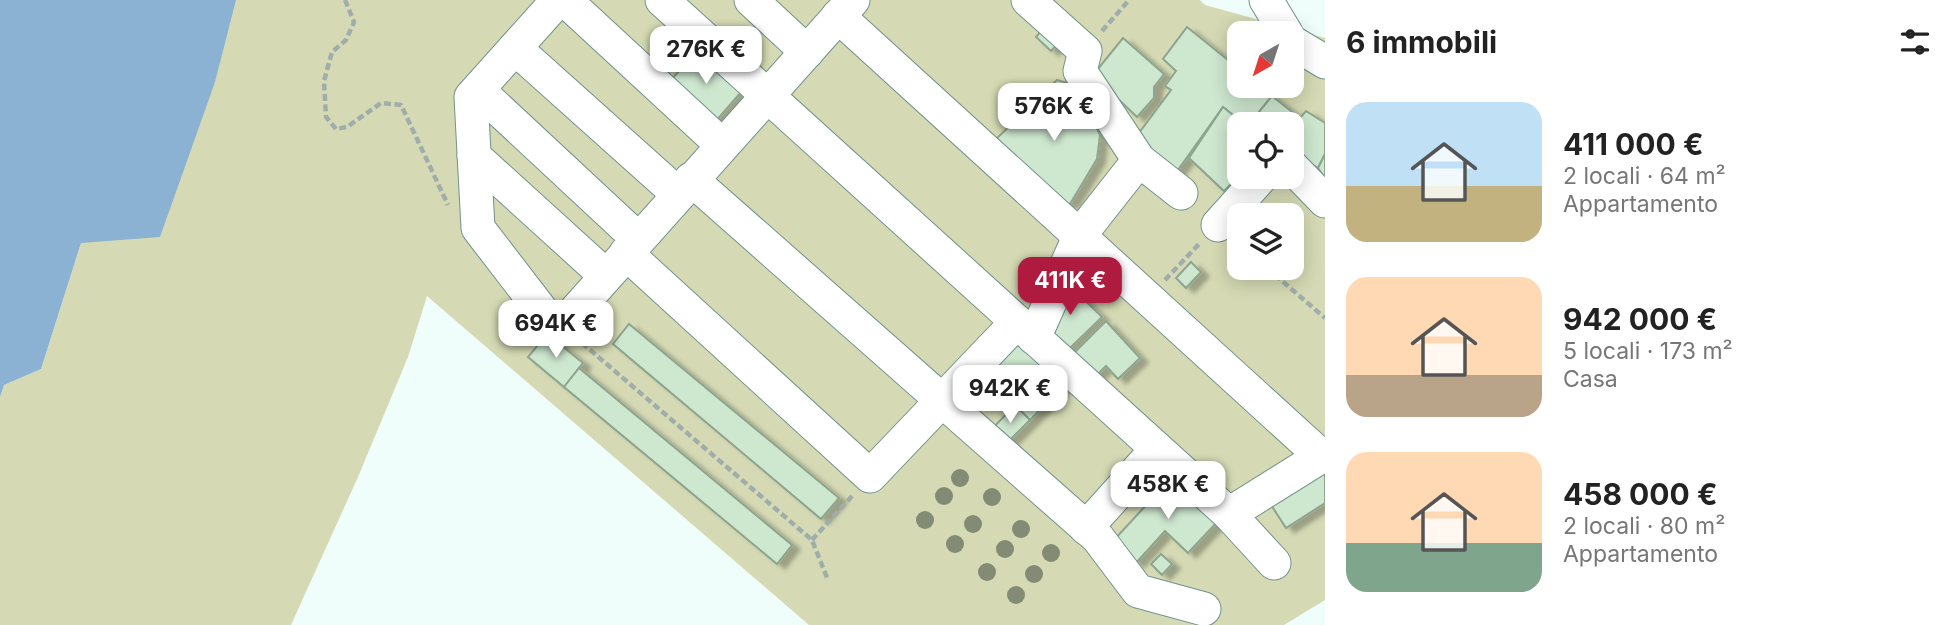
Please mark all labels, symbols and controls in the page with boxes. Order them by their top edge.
north arrow [1227,21,1304,98]
map controls [1227,21,1304,280]
icon: filters [1896,23,1934,61]
text: 6 immobili [1346,24,1497,60]
pin: 276K € [649,27,763,86]
text: 276K € [666,35,746,63]
pin: 576K € [997,83,1111,143]
text: 576K € [1014,92,1094,120]
button: locate [1227,112,1304,189]
text: 411 000 € [1563,126,1703,162]
icon: home [1402,130,1486,214]
text: 2 locali · 64 m² [1563,162,1726,190]
text: Appartamento [1563,190,1718,218]
button: layers [1227,203,1304,280]
pin: 411K € [1013,258,1127,317]
text: 411K € [1034,266,1106,294]
pin: 694K € [499,300,613,360]
text: 942 000 € [1563,301,1717,337]
icon: home [1402,305,1486,389]
text: 694K € [514,309,598,337]
text: 5 locali · 173 m² [1563,337,1733,365]
text: Casa [1563,365,1618,393]
pin: 942K € [953,366,1067,425]
text: 942K € [969,374,1051,402]
pin: 458K € [1111,462,1225,521]
text: 458K € [1127,470,1209,498]
text: 458 000 € [1563,476,1717,512]
icon: home [1402,480,1486,564]
text: 2 locali · 80 m² [1563,512,1725,540]
text: Appartamento [1563,540,1718,568]

